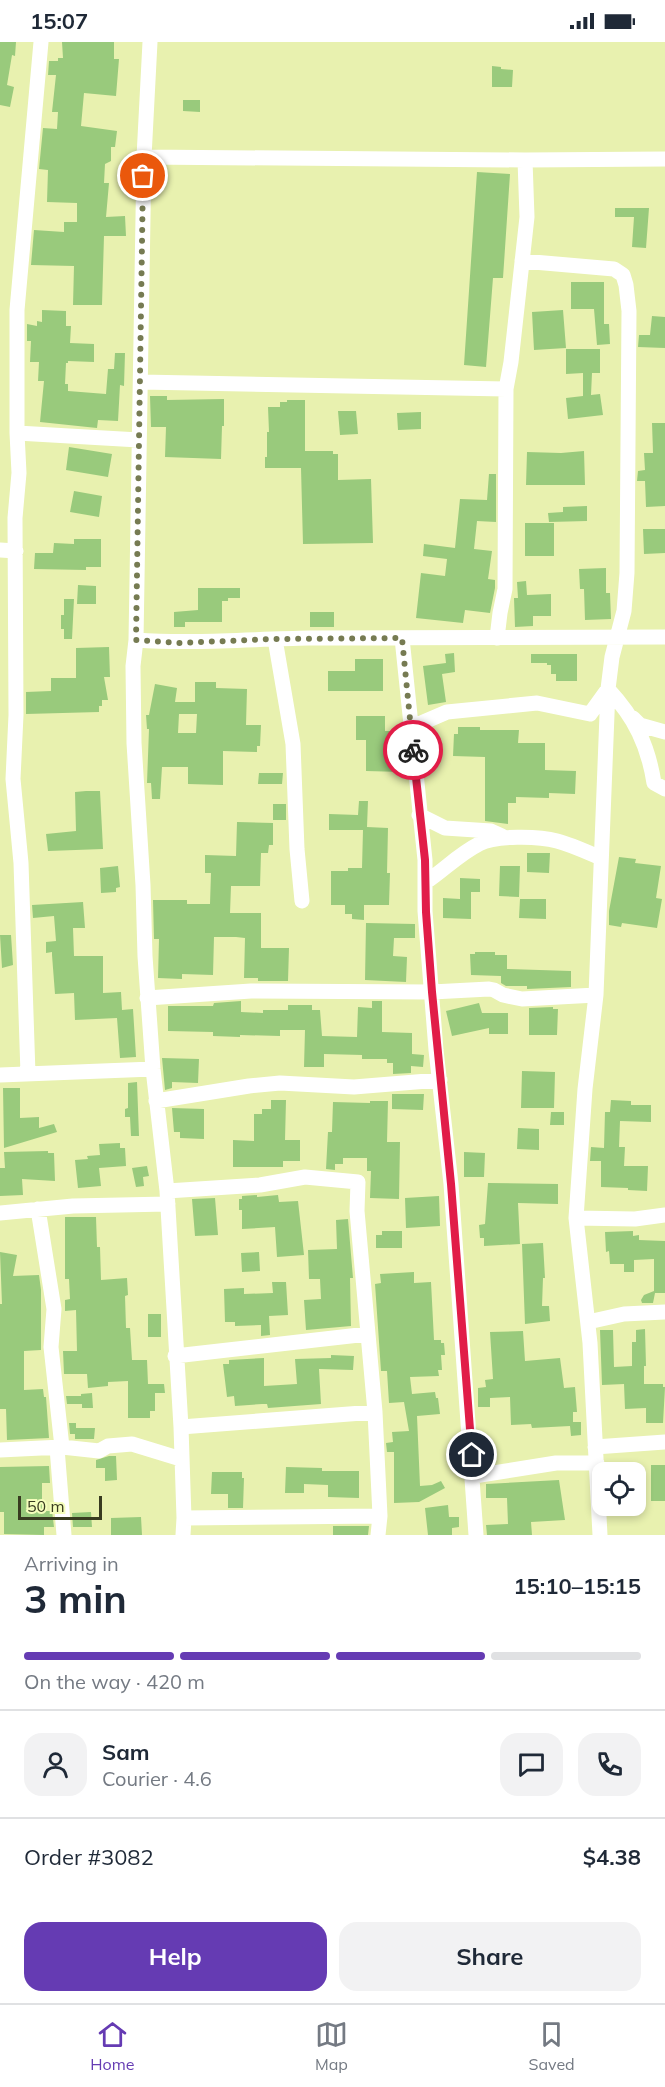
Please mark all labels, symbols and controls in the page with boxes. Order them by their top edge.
text: 15:07 [30,7,88,35]
pin [117,150,168,201]
icon: bag [126,159,159,192]
courier [383,720,443,780]
icon: bike [397,734,430,767]
pin [446,1429,497,1480]
icon: home [455,1438,488,1471]
map controls [592,1462,646,1516]
button: locate [592,1462,646,1516]
scale bar [18,1493,102,1520]
text: 50 m [27,1496,64,1516]
text: Arriving in [24,1551,119,1576]
text: 15:10–15:15 [513,1572,641,1600]
text: 3 min [24,1574,127,1623]
text: On the way · 420 m [24,1669,205,1694]
button: person [24,1733,87,1796]
button: chat [500,1733,563,1796]
button: phone [578,1733,641,1796]
text: Sam [102,1738,150,1766]
text: Courier · 4.6 [102,1766,212,1791]
text: Order #3082 [24,1843,154,1871]
text: $4.38 [583,1843,641,1871]
button: Help [24,1922,327,1991]
button: Share [339,1922,641,1991]
tab: Home [90,2018,134,2074]
tab: Map [315,2018,348,2074]
tab: Saved [529,2018,575,2074]

